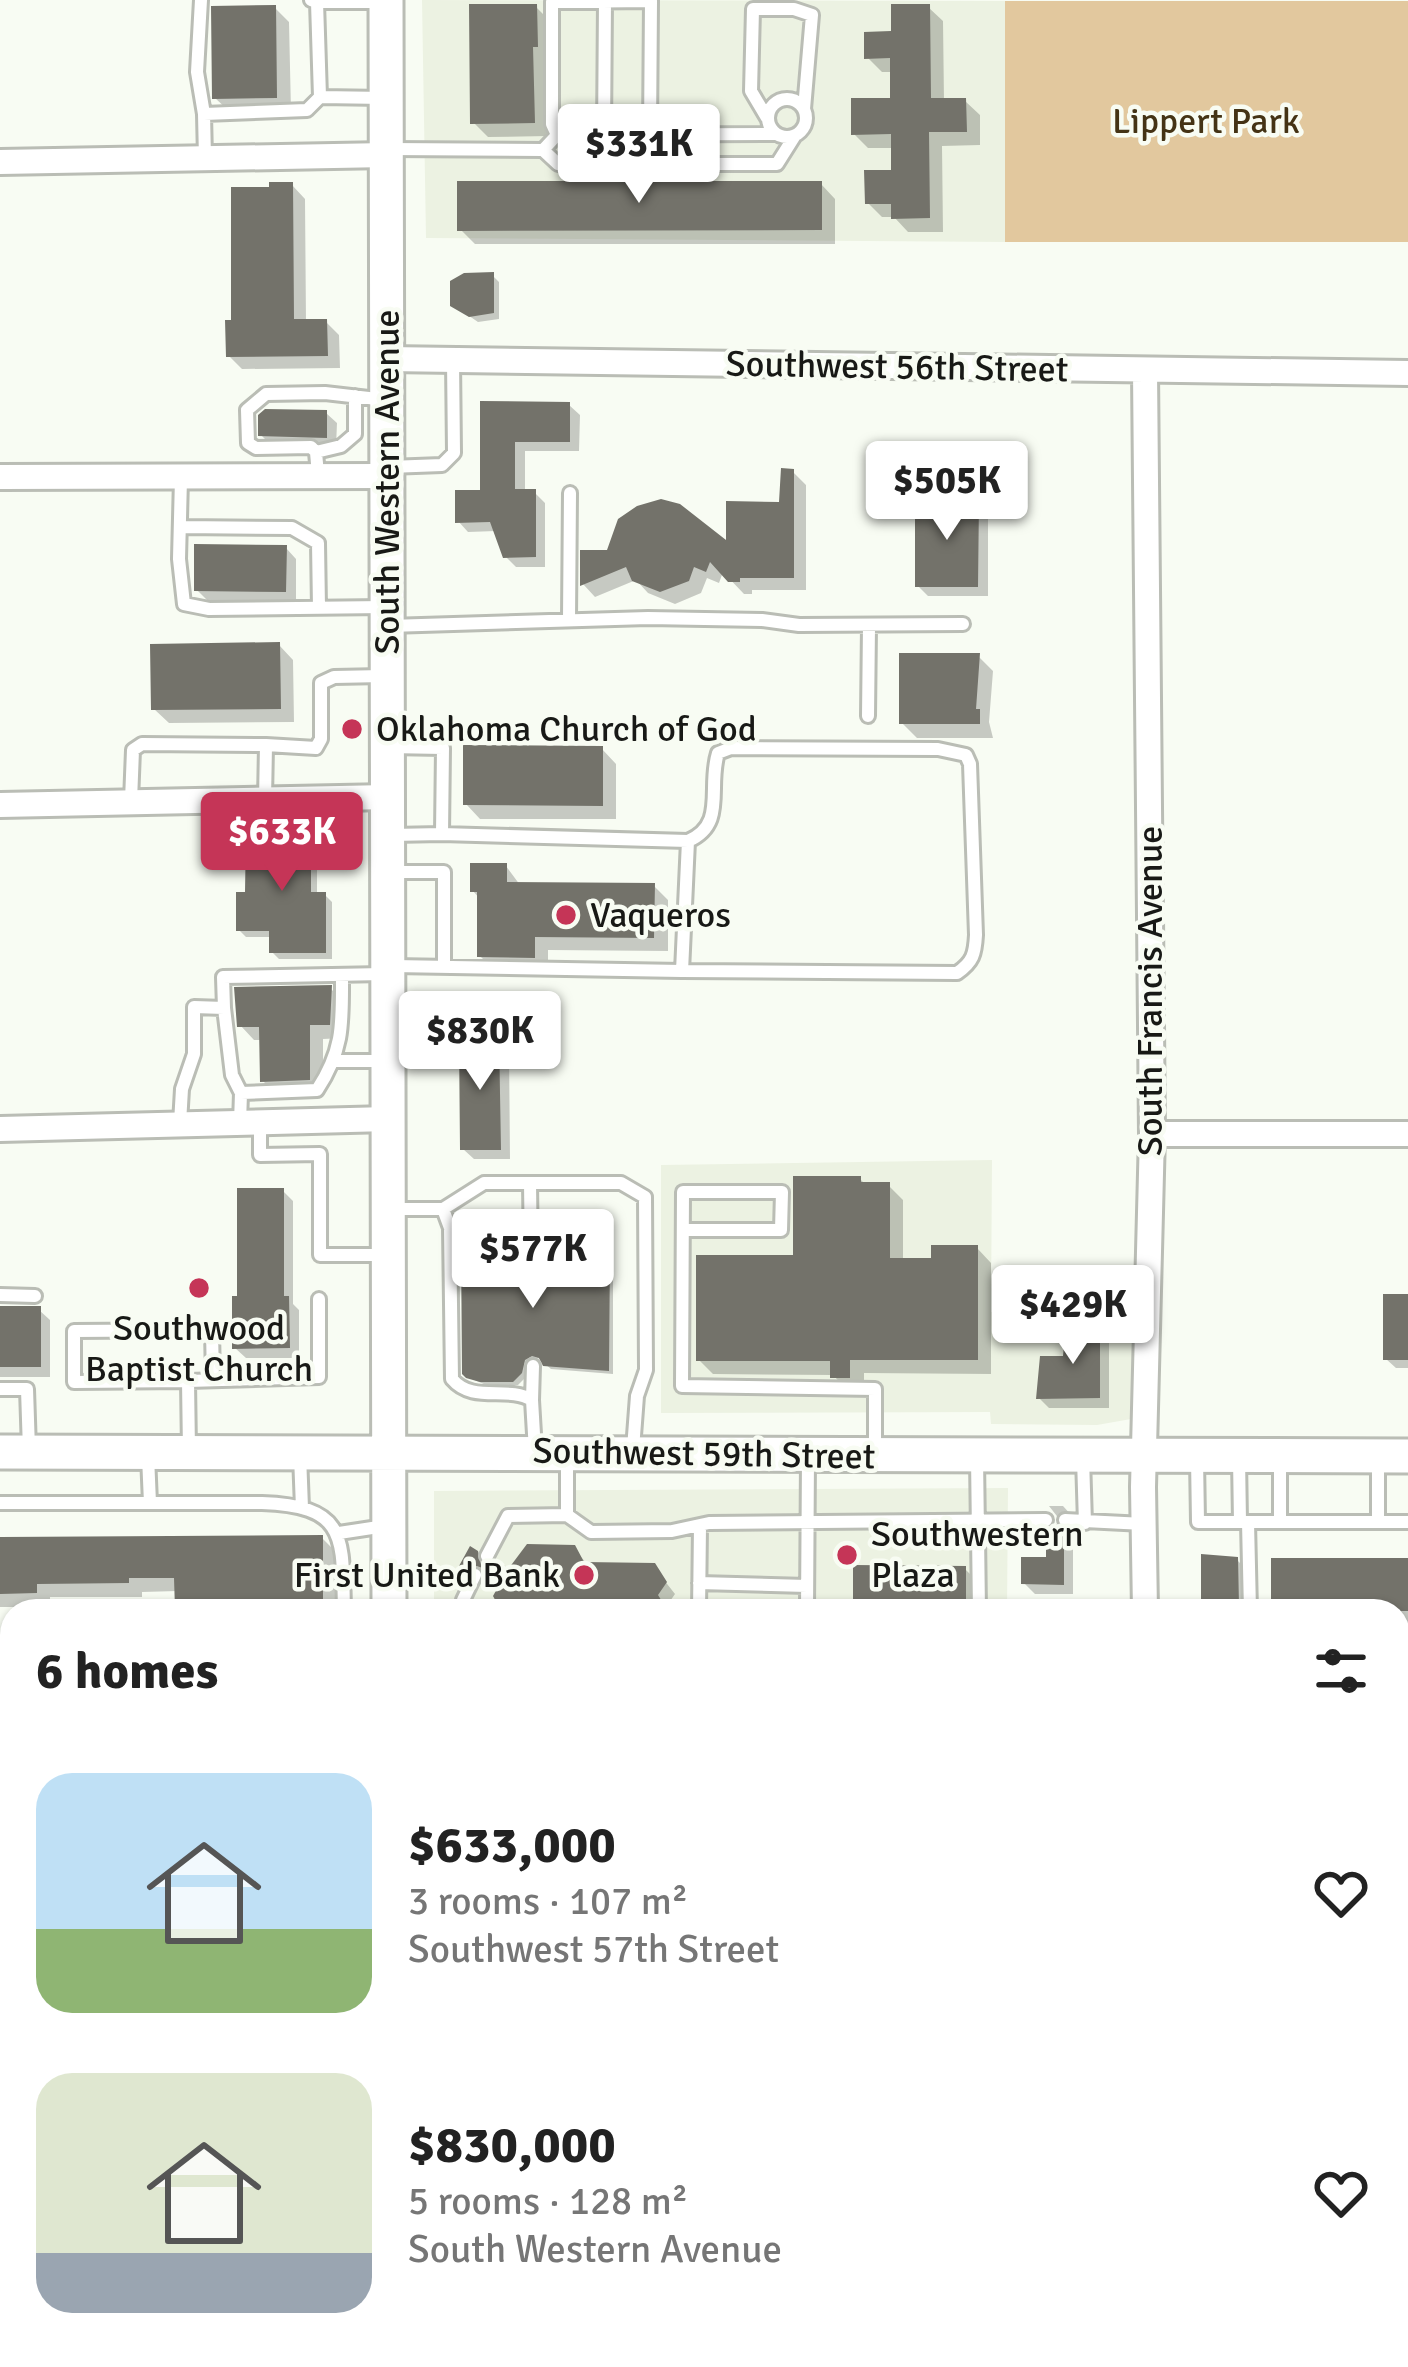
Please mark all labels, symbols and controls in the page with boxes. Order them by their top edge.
park label: Lippert Park [1112,99,1300,144]
pin: $331K [555,104,723,206]
text: $331K [585,119,693,167]
street label: South Western Avenue [365,309,410,655]
street label: Southwest 56th Street [725,342,1069,392]
pin: $505K [863,441,1031,543]
text: $505K [893,456,1001,504]
place label: Oklahoma Church of God [376,707,757,752]
marker: Oklahoma Church of God [339,716,365,742]
pin: $633K [198,792,366,894]
text: $633K [228,807,336,855]
street label: South Francis Avenue [1128,826,1173,1156]
place label: Vaqueros [590,893,731,938]
marker: Vaqueros [553,902,579,928]
pin: $830K [396,991,564,1093]
text: $830K [426,1006,534,1054]
pin: $577K [449,1209,617,1311]
text: $577K [479,1224,587,1272]
pin: $429K [989,1265,1157,1367]
marker: Southwood Baptist Church [186,1275,212,1301]
text: $429K [1019,1280,1127,1328]
place label: Southwood Baptist Church [85,1306,313,1392]
street label: Southwest 59th Street [532,1429,876,1479]
place label: Southwestern Plaza [871,1512,1084,1598]
marker: Southwestern Plaza [834,1542,860,1568]
place label: First United Bank [294,1553,560,1598]
marker: First United Bank [571,1562,597,1588]
icon: filters [1308,1638,1374,1704]
text: 6 homes [36,1640,218,1703]
text: $633,000 [408,1814,616,1877]
icon: home [132,1821,276,1965]
icon: heart [1308,1860,1374,1926]
text: 3 rooms · 107 m² [408,1877,688,1925]
text: Southwest 57th Street [408,1925,779,1973]
text: $830,000 [408,2114,616,2177]
icon: home [132,2121,276,2265]
icon: heart [1308,2160,1374,2226]
text: 5 rooms · 128 m² [408,2177,688,2225]
text: South Western Avenue [408,2225,782,2273]

